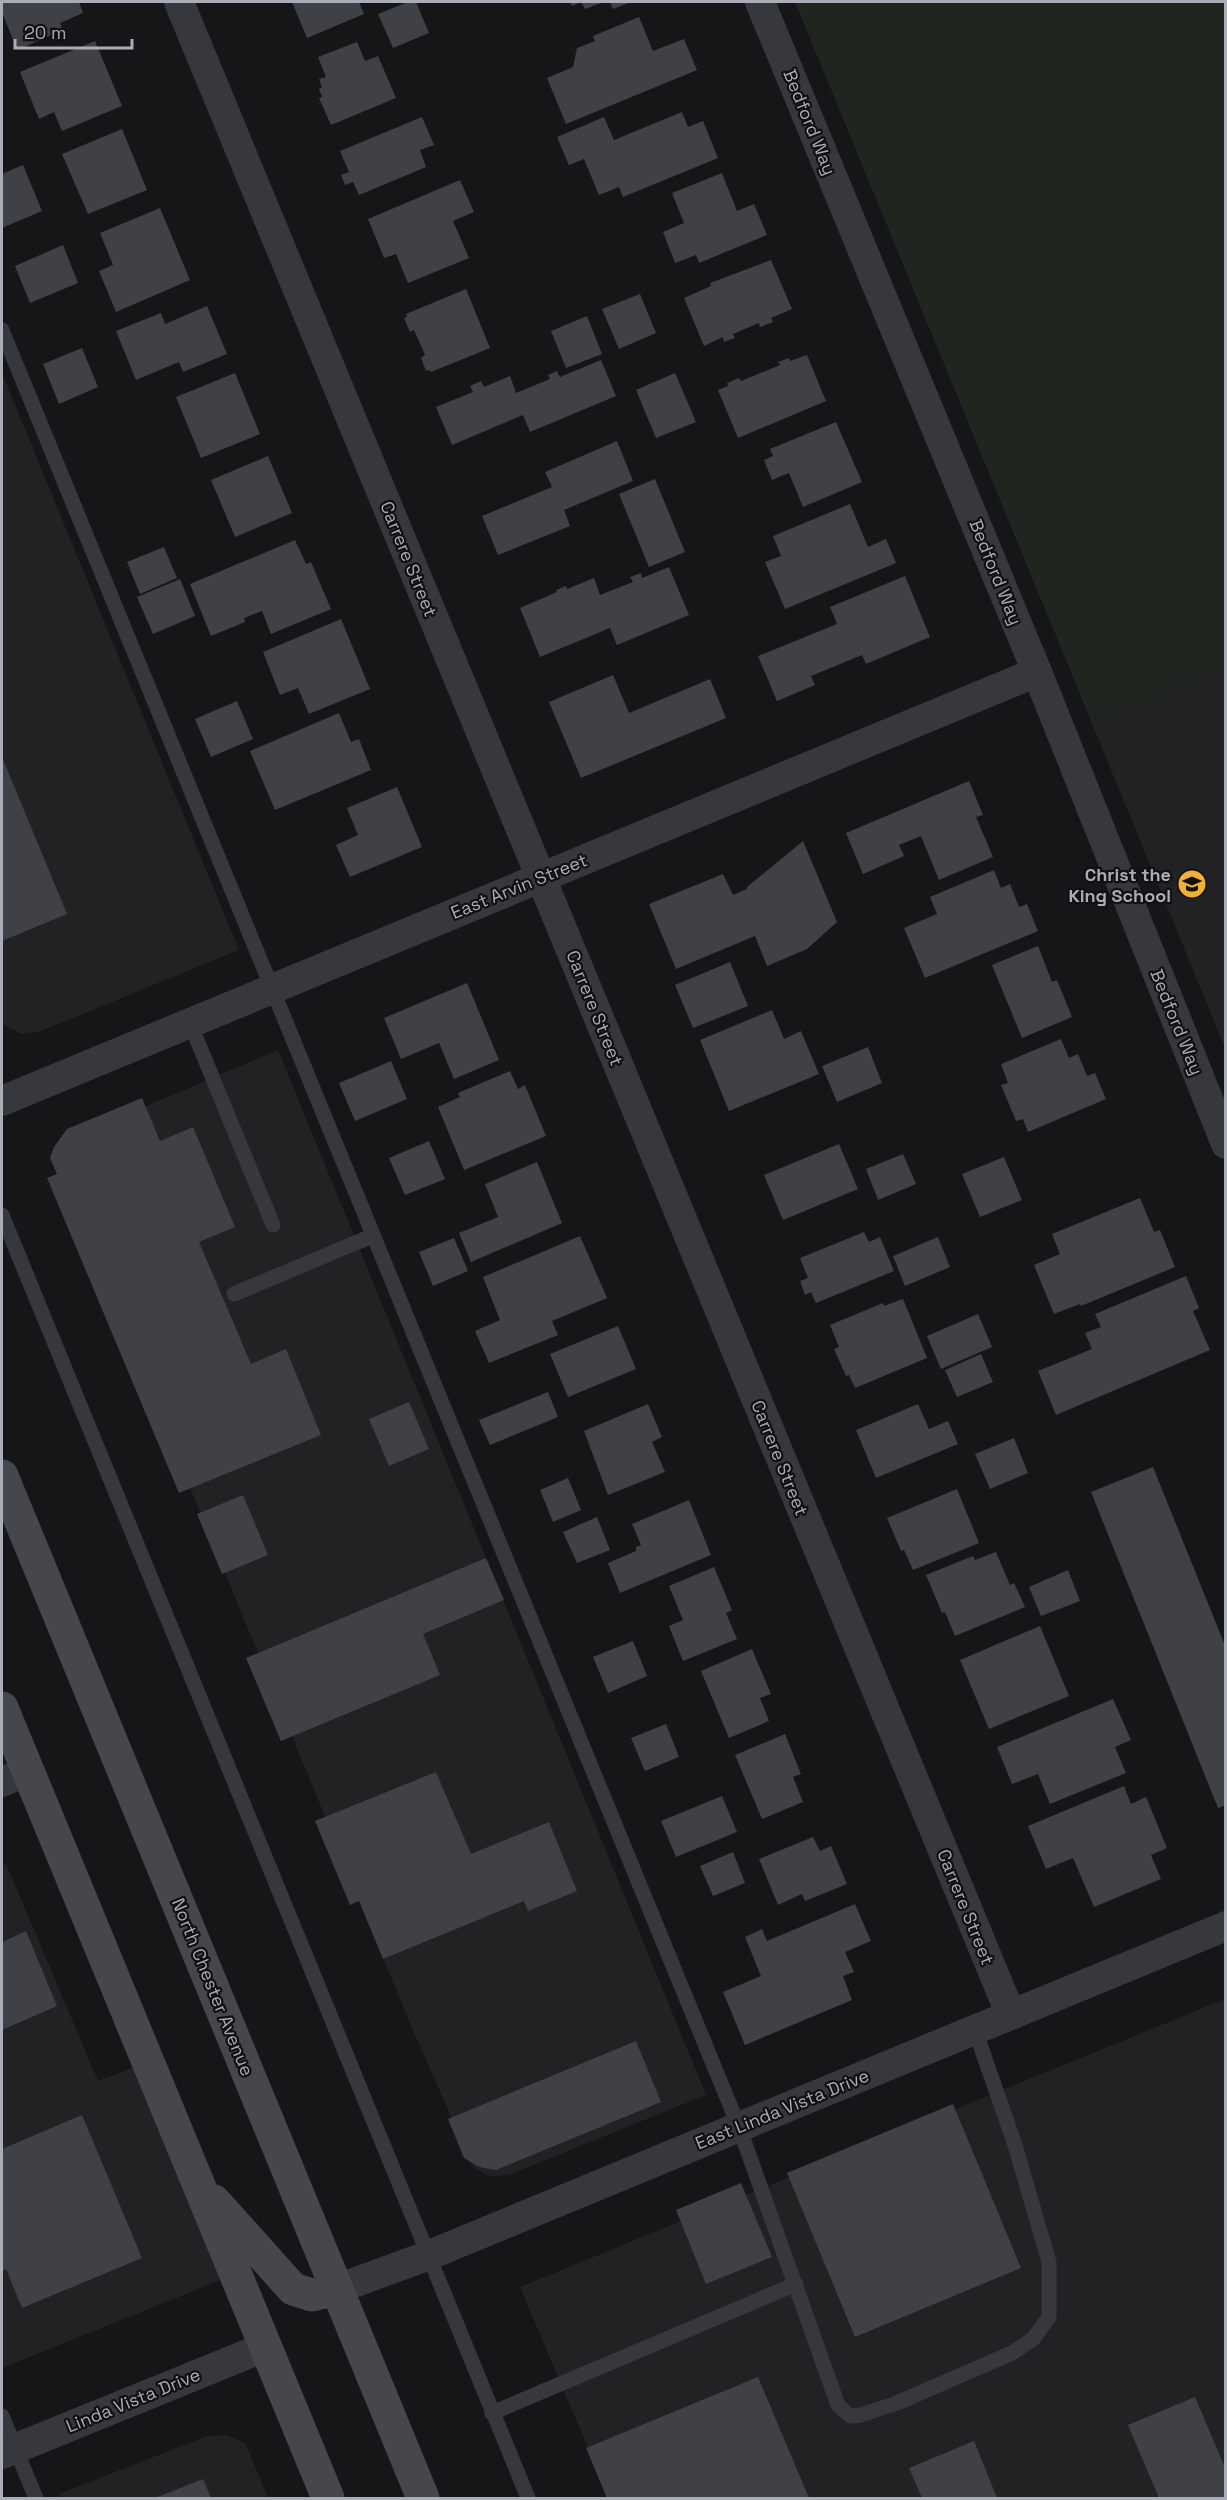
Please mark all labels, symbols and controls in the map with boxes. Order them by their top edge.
scale bar [15,12,132,50]
text: 20 m [24,21,67,44]
street label: Bedford Way [778,66,842,178]
street label: Carrere Street [375,498,443,620]
street label: Bedford Way [964,516,1028,628]
street label: East Arvin Street [447,848,591,924]
place label: Christ the King School [1068,863,1171,907]
school or university icon: Christ the King School [1176,868,1208,900]
street label: Carrere Street [561,947,629,1069]
street label: Bedford Way [1145,966,1209,1078]
street label: Carrere Street [746,1397,814,1519]
street label: Carrere Street [932,1846,1000,1968]
street label: North Chester Avenue [167,1895,259,2079]
street label: East Linda Vista Drive [692,2064,872,2154]
street label: Linda Vista Drive [63,2363,203,2437]

